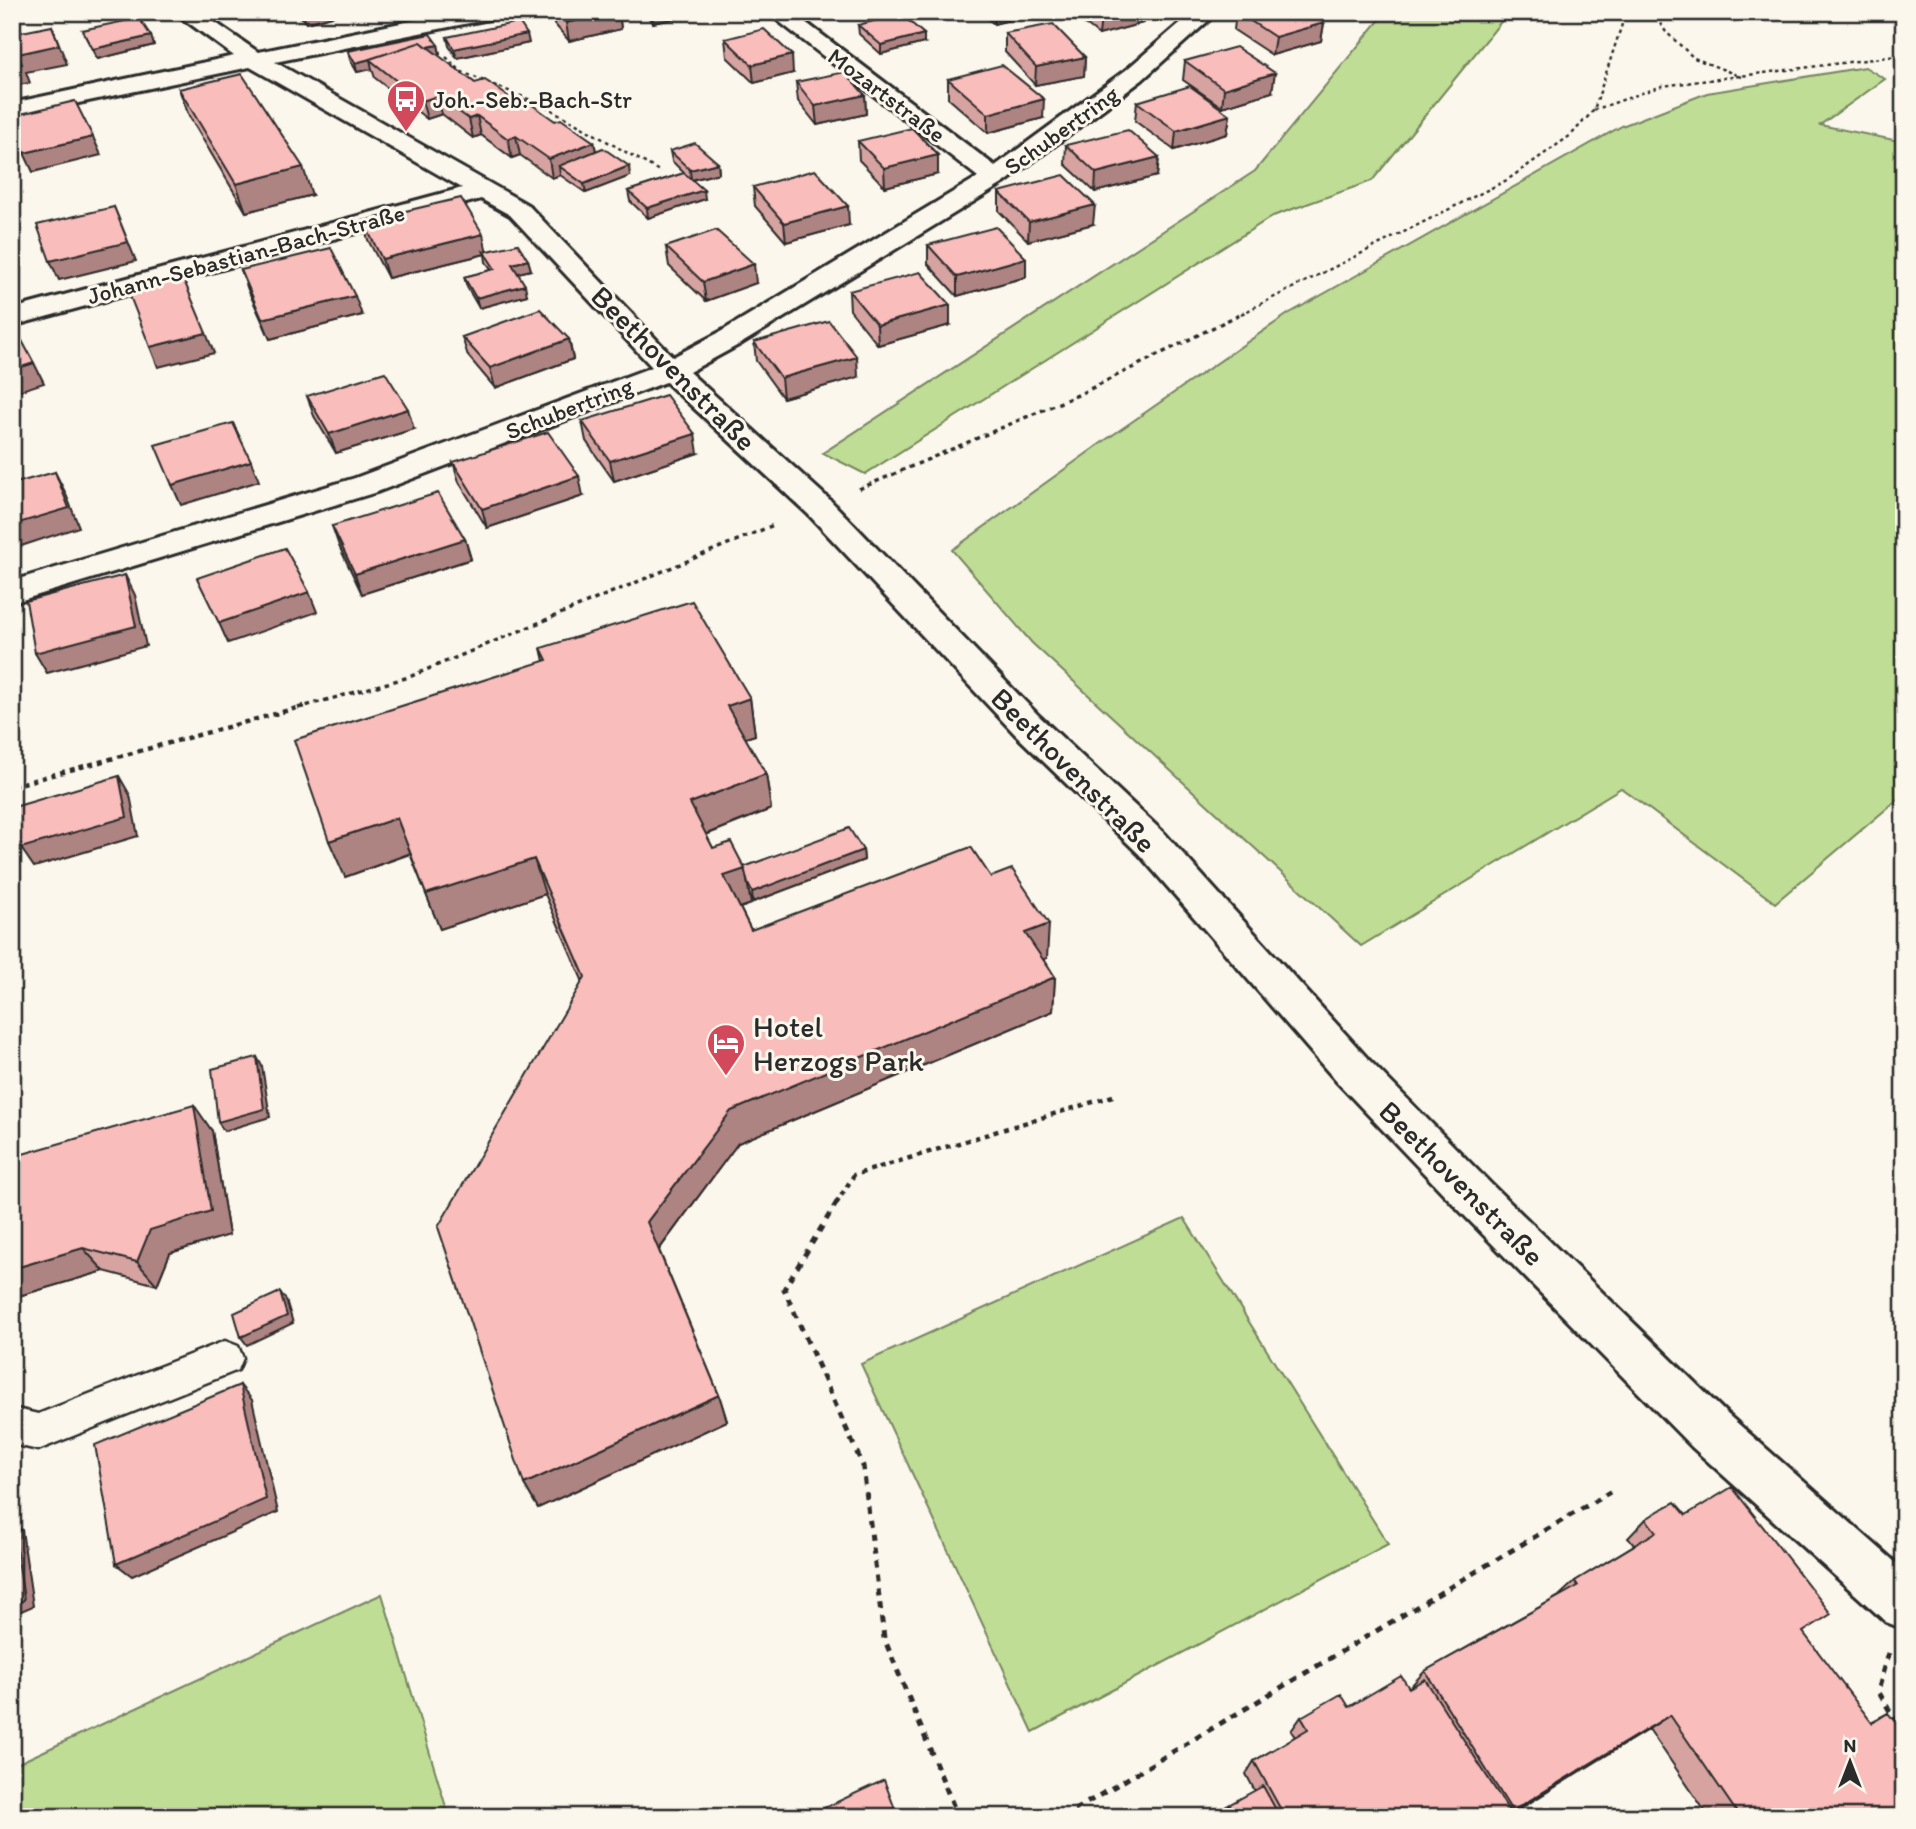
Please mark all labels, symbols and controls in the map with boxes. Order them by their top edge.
street label: Mozartstraße [822,41,952,149]
bus stop icon: Joh.-Seb.-Bach-Str [385,78,427,133]
street label: Schubertring [998,78,1124,181]
place label: Joh.-Seb.-Bach-Str [433,85,632,114]
street label: Johann-Sebastian-Bach-Straße [84,198,408,310]
street label: Beethovenstraße [583,277,765,459]
street label: Schubertring [501,370,638,446]
street label: Beethovenstraße [983,679,1165,861]
place label: Hotel Herzogs Park [753,1008,924,1079]
hotel icon: Hotel Herzogs Park [705,1022,747,1077]
street label: Beethovenstraße [1371,1092,1553,1274]
north arrow [1814,1728,1884,1798]
text: N [1844,1734,1856,1757]

